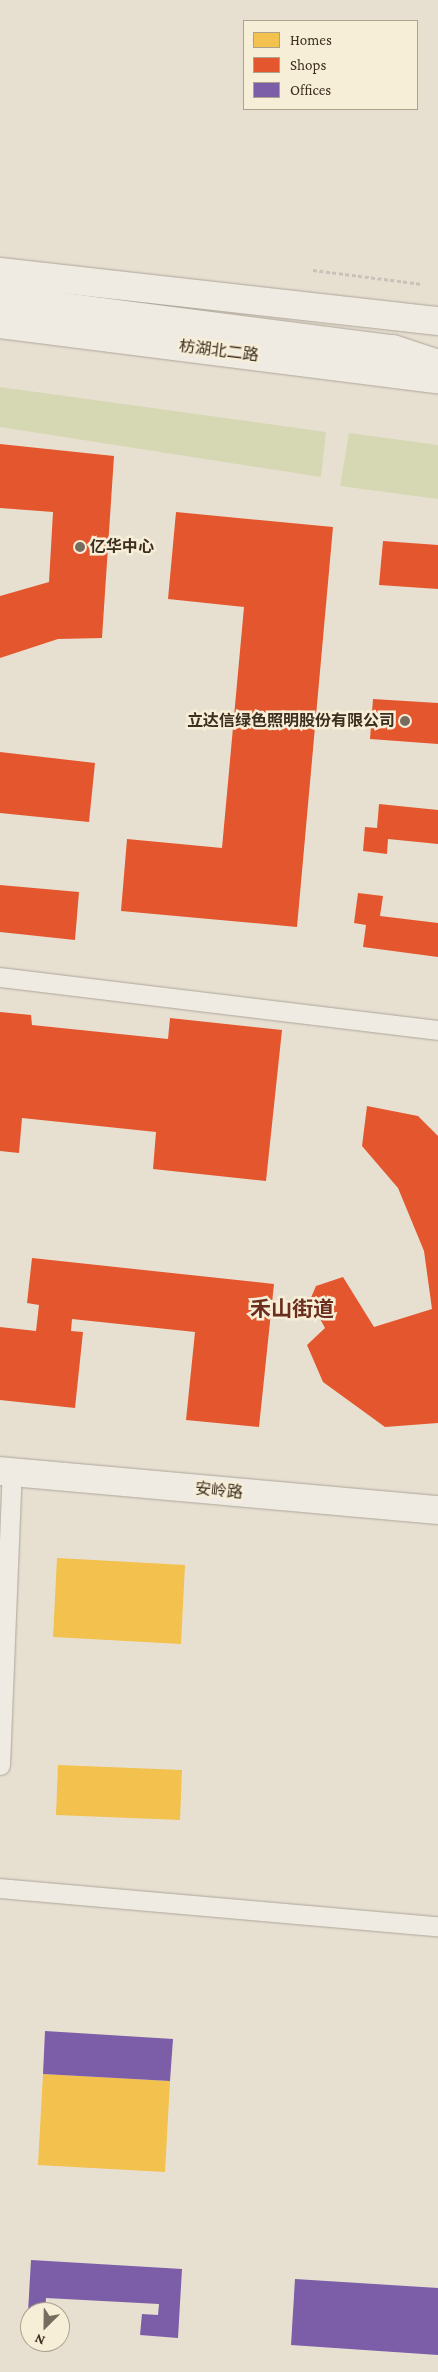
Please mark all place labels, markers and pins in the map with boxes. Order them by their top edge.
place label: 亿华中心 [90,537,154,557]
marker: 亿华中心 [74,541,86,553]
place label: 立达信绿色照明股份有限公司 [187,711,395,731]
marker: 立达信绿色照明股份有限公司 [399,715,411,727]

